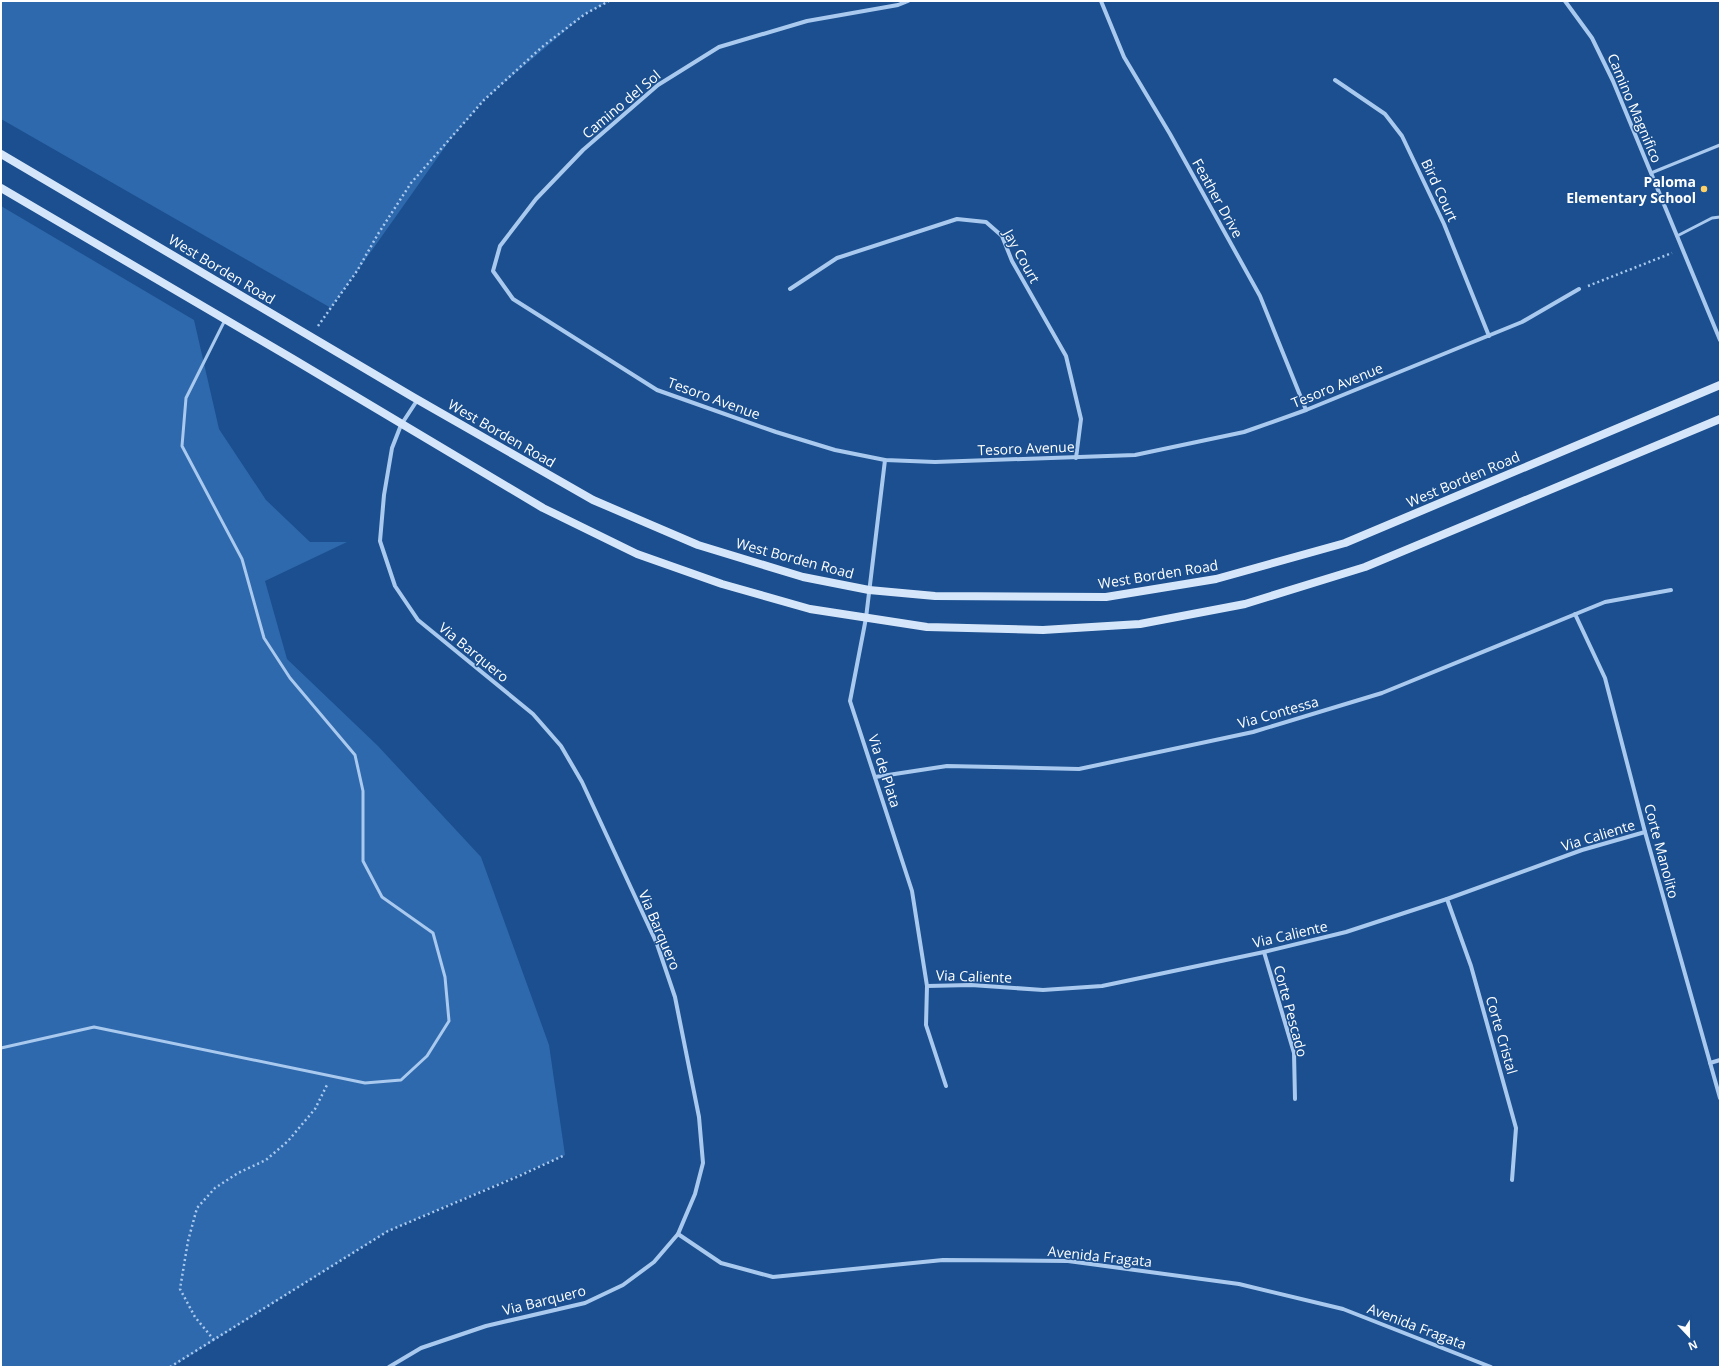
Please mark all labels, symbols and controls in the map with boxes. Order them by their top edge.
street label: Camino Magnifico [1603,50,1667,166]
street label: Camino del Sol [578,66,664,142]
street label: Feather Drive [1188,155,1248,241]
street label: Bird Court [1417,156,1463,224]
place label: Paloma Elementary School [1566,172,1696,207]
marker: Paloma Elementary School [1699,184,1709,194]
street label: Jay Court [998,224,1045,286]
street label: West Borden Road [165,230,279,308]
street label: Tesoro Avenue [1288,358,1386,412]
street label: Tesoro Avenue [665,372,763,424]
street label: West Borden Road [445,394,559,472]
street label: Tesoro Avenue [977,437,1075,459]
street label: West Borden Road [1403,447,1523,511]
street label: West Borden Road [734,533,856,583]
street label: West Borden Road [1097,555,1219,593]
street label: Via Barquero [435,618,513,686]
street label: Via Contessa [1235,691,1321,733]
street label: Via de Plata [864,732,906,810]
street label: Corte Manolito [1640,802,1684,900]
street label: Via Caliente [1559,815,1637,855]
street label: Via Barquero [635,887,685,973]
street label: Via Caliente [1251,916,1329,952]
street label: Corte Pescado [1270,963,1312,1059]
street label: Via Caliente [936,965,1013,987]
street label: Corte Cristal [1482,994,1522,1076]
street label: Avenida Fragata [1047,1241,1153,1271]
street label: Via Barquero [500,1281,588,1319]
street label: Avenida Fragata [1365,1298,1469,1354]
north arrow [1669,1316,1709,1356]
text: N [1686,1337,1700,1354]

